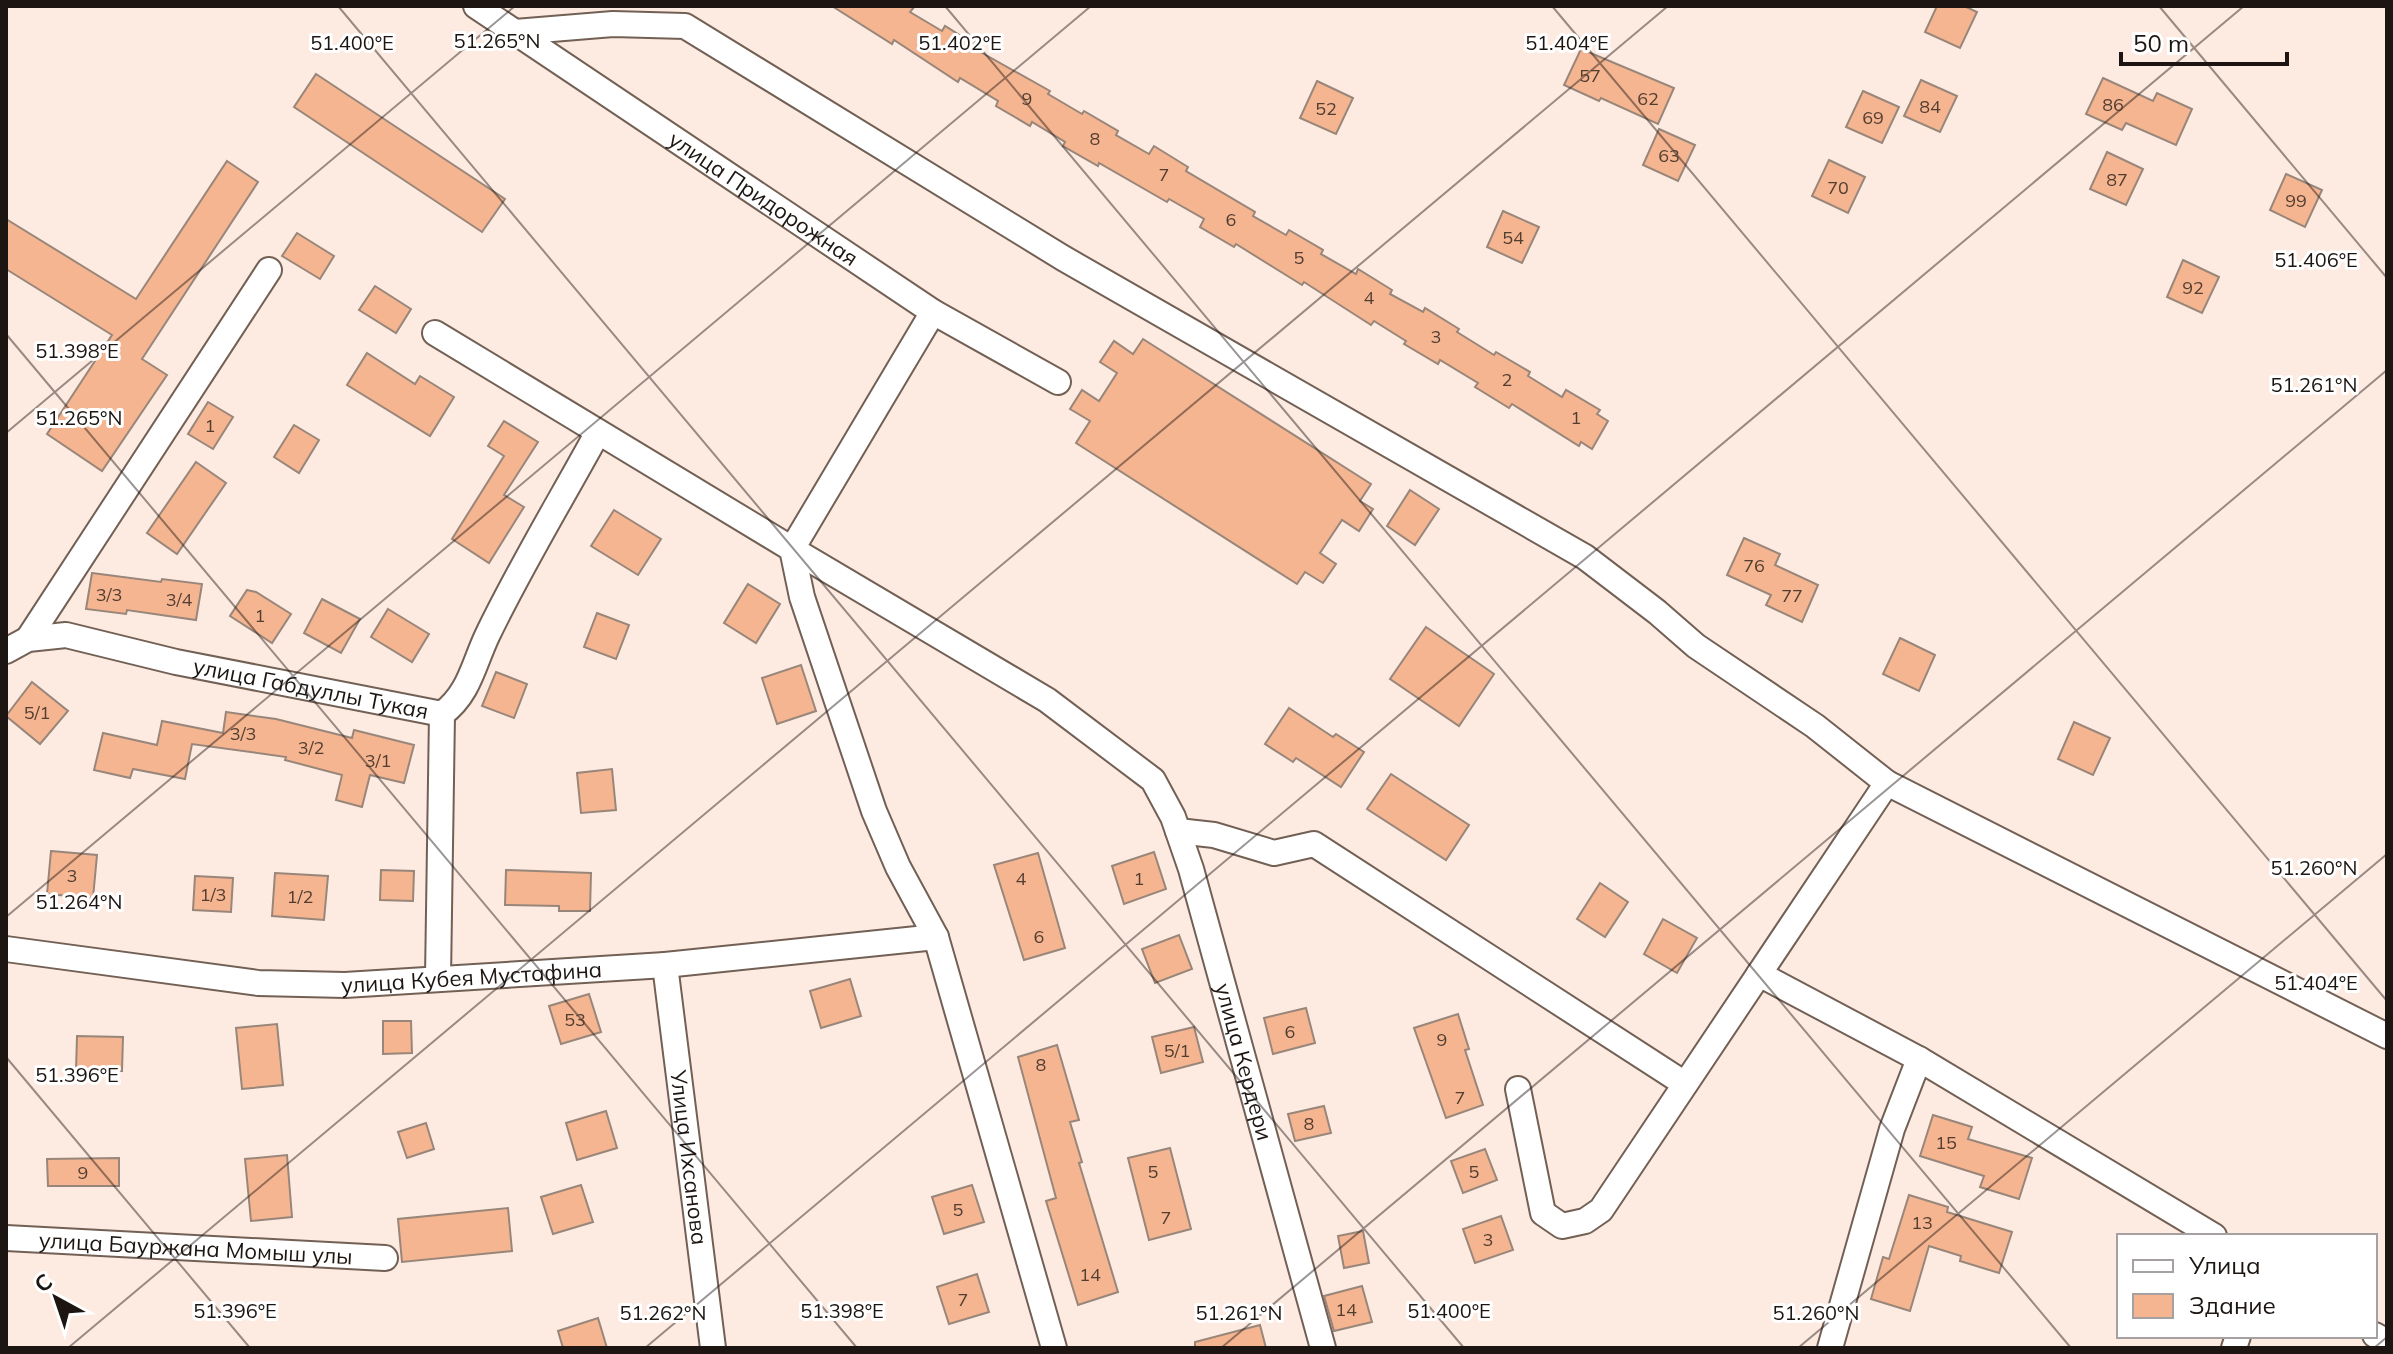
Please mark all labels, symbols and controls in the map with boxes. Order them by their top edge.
scale bar [2121,16,2287,66]
text: 51.265°N [454,28,540,53]
text: 50 m [2133,28,2189,58]
text: 51.400°E [310,30,394,55]
text: 51.402°E [918,30,1002,55]
text: 51.404°E [1525,30,1609,55]
house number: 57 [1579,64,1601,87]
house number: 9 [1022,87,1032,110]
house number: 62 [1637,87,1659,110]
house number: 86 [2102,93,2124,116]
house number: 84 [1919,95,1941,118]
house number: 52 [1315,97,1337,120]
house number: 69 [1862,106,1884,129]
street label: улица Придорожная [663,125,864,272]
house number: 8 [1090,127,1100,150]
house number: 63 [1658,144,1680,167]
house number: 7 [1159,163,1169,186]
house number: 87 [2106,168,2128,191]
house number: 70 [1827,176,1849,199]
house number: 99 [2285,189,2307,212]
house number: 6 [1226,208,1236,231]
house number: 54 [1502,226,1524,249]
house number: 5 [1294,246,1305,269]
text: 51.406°E [2274,247,2358,272]
house number: 92 [2182,276,2204,299]
house number: 4 [1364,286,1375,309]
house number: 3 [1431,325,1441,348]
text: 51.398°E [35,338,119,363]
house number: 2 [1502,368,1512,391]
text: 51.261°N [2271,372,2357,397]
text: 51.265°N [36,405,122,430]
house number: 1 [1571,406,1581,429]
house number: 1 [205,414,215,437]
house number: 76 [1743,554,1765,577]
house number: 3/3 [96,583,122,606]
house number: 77 [1781,584,1803,607]
house number: 3/4 [166,588,193,611]
house number: 1 [255,604,265,627]
street label: улица Габдуллы Тукая [191,652,431,725]
house number: 5/1 [24,701,50,724]
house number: 3/3 [230,722,256,745]
house number: 3/2 [298,736,324,759]
house number: 3/1 [365,749,391,772]
text: 51.260°N [2271,855,2357,880]
house number: 3 [67,864,77,887]
house number: 4 [1016,867,1027,890]
house number: 1 [1134,867,1144,890]
house number: 1/3 [200,883,226,906]
house number: 1/2 [287,885,313,908]
text: 51.264°N [36,889,122,914]
house number: 6 [1034,925,1044,948]
street label: улица Кубея Мустафина [340,955,603,999]
text: 51.404°E [2274,970,2358,995]
street label: улица Кердери [1209,980,1279,1144]
house number: 53 [564,1008,586,1031]
house number: 6 [1285,1020,1295,1043]
house number: 9 [1437,1028,1447,1051]
house number: 5/1 [1164,1039,1190,1062]
house number: 8 [1036,1053,1046,1076]
text: 51.396°E [35,1062,119,1087]
street label: Улица Ихсанова [664,1068,714,1246]
house number: 7 [1455,1086,1465,1109]
house number: 8 [1304,1112,1314,1135]
house number: 15 [1935,1131,1957,1154]
house number: 5 [1148,1160,1159,1183]
house number: 5 [1469,1160,1480,1183]
house number: 9 [78,1161,88,1184]
house number: 5 [953,1198,964,1221]
house number: 7 [1161,1206,1171,1229]
house number: 13 [1911,1211,1933,1234]
street label: улица Бауржана Момыш улы [38,1226,353,1270]
house number: 3 [1483,1228,1493,1251]
legend [2117,1234,2377,1338]
text: Улица [2188,1250,2261,1280]
north arrow [16,1258,96,1338]
house number: 14 [1079,1263,1101,1286]
text: С [28,1267,58,1298]
house number: 7 [958,1288,968,1311]
text: Здание [2189,1290,2276,1320]
text: 51.396°E [193,1298,277,1323]
text: 51.398°E [800,1298,884,1323]
house number: 14 [1335,1298,1357,1321]
text: 51.400°E [1407,1298,1491,1323]
text: 51.262°N [620,1300,706,1325]
text: 51.261°N [1196,1300,1282,1325]
text: 51.260°N [1773,1300,1859,1325]

